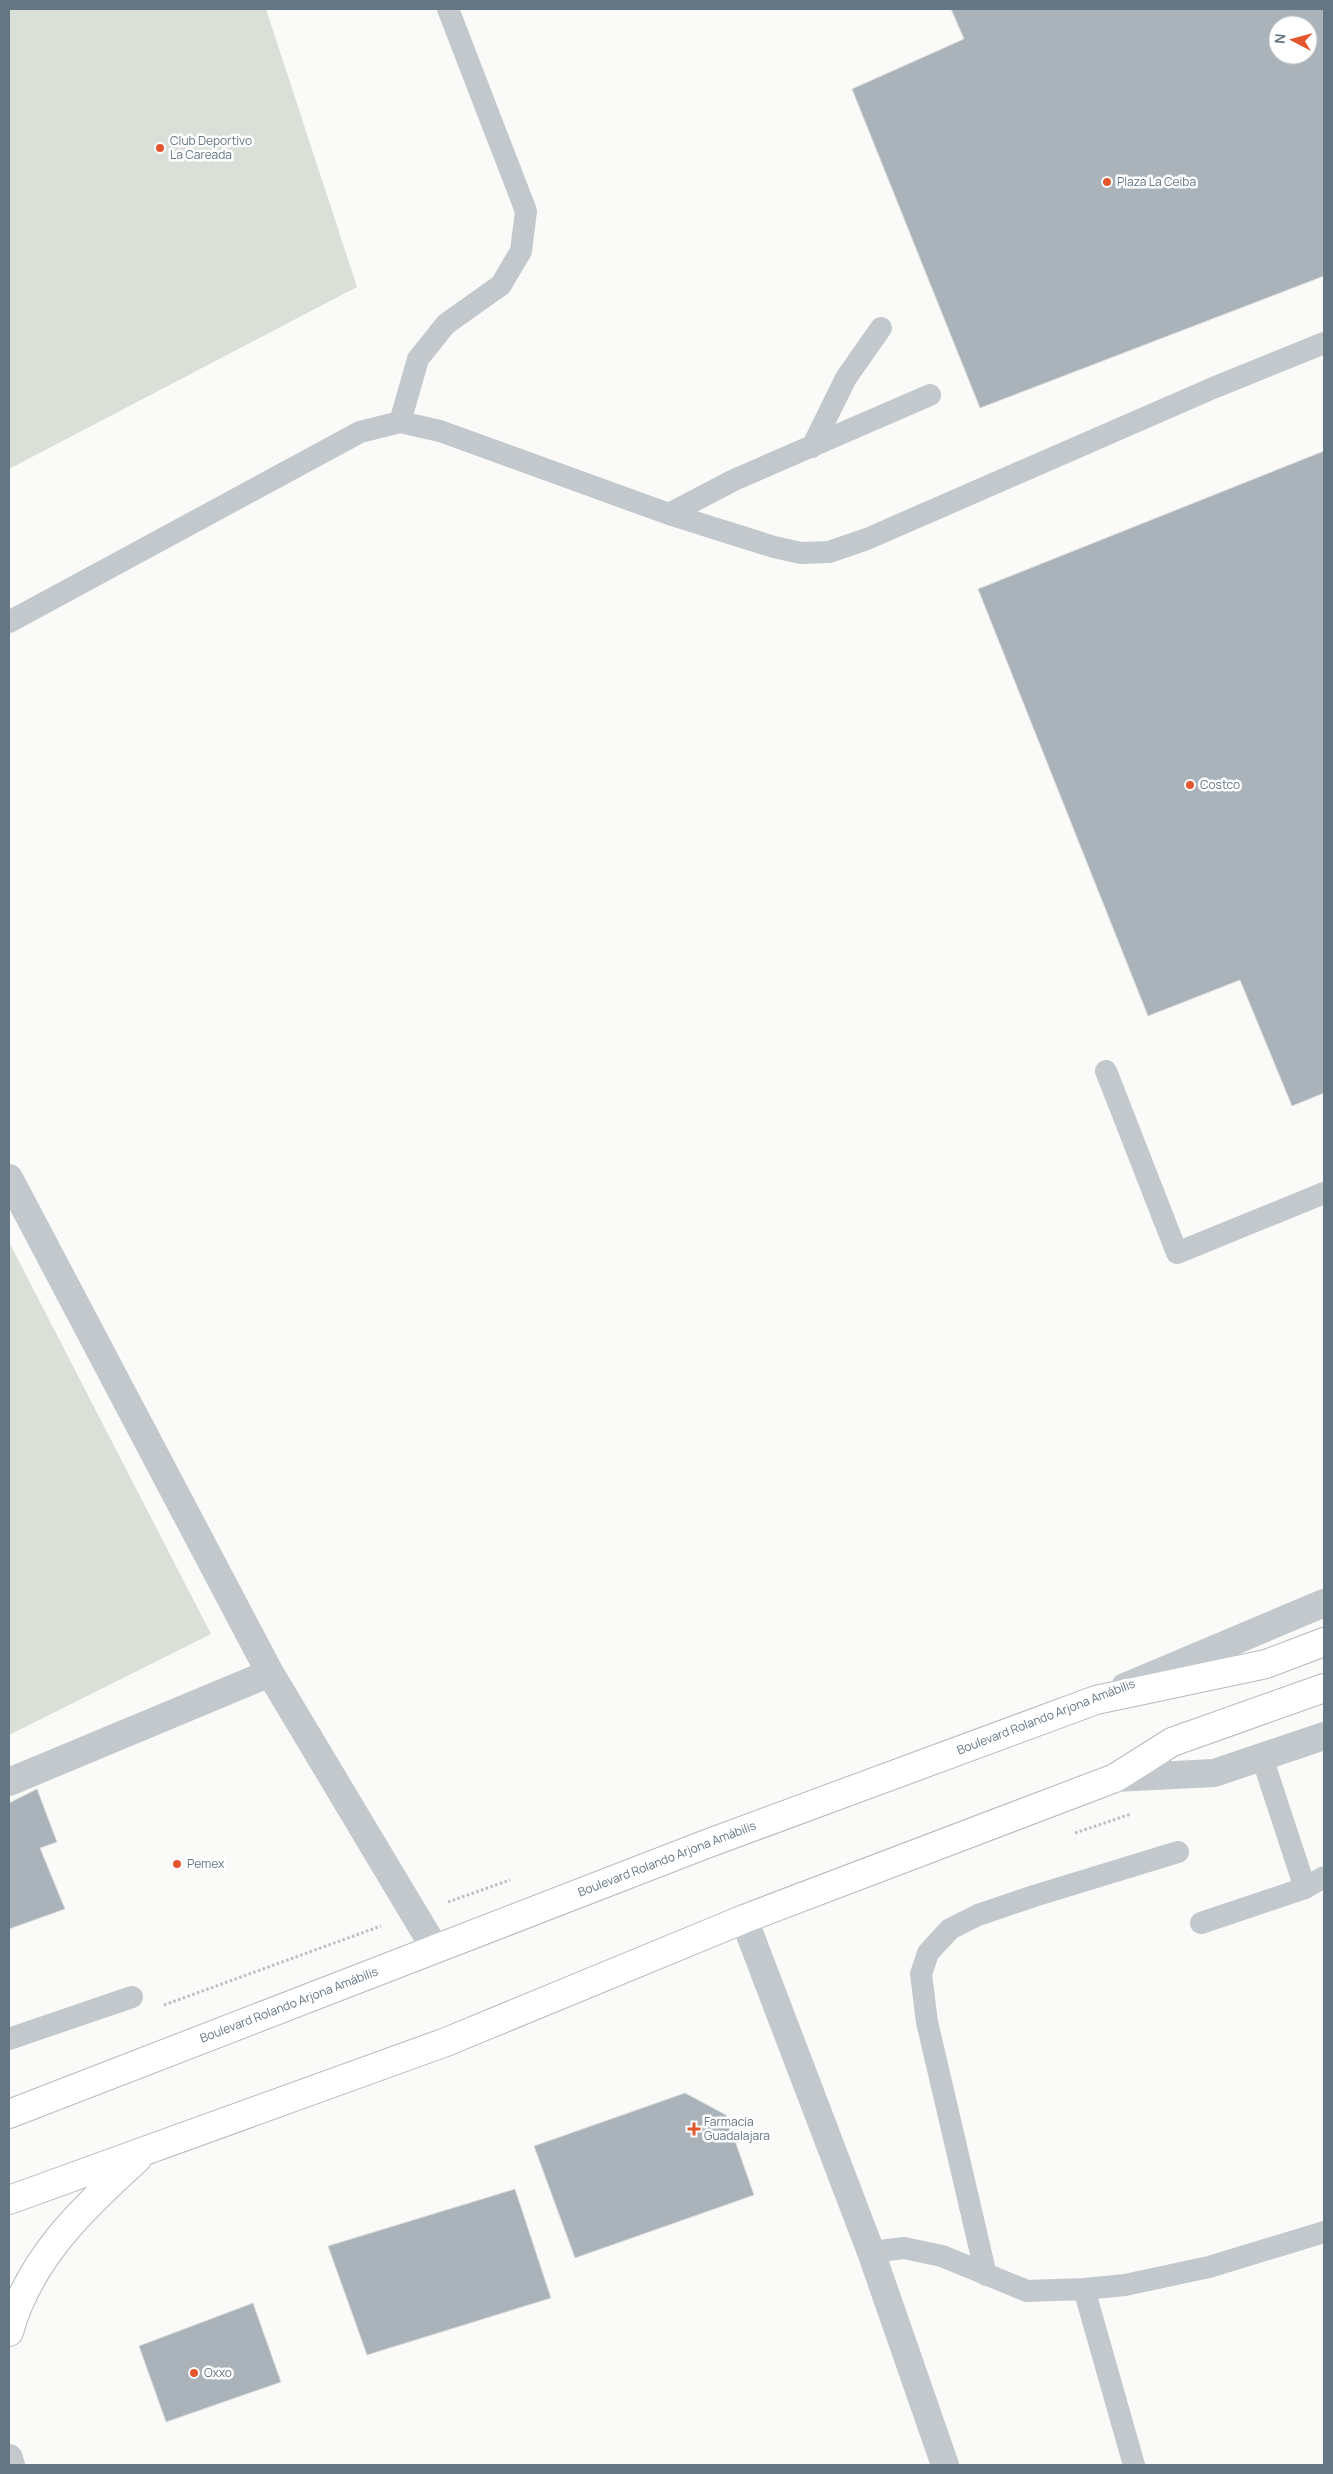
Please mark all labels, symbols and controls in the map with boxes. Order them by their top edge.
north arrow [1268,15,1318,65]
text: N [1270,33,1290,45]
place label: Club Deportivo La Careada [170,132,252,163]
marker: Club Deportivo La Careada [154,142,166,154]
place label: Plaza La Ceiba [1117,173,1196,190]
marker: Plaza La Ceiba [1101,176,1113,188]
place label: Costco [1200,776,1240,793]
marker: Costco [1184,779,1196,791]
street label: Boulevard Rolando Arjona Amábilis [954,1675,1137,1758]
street label: Boulevard Rolando Arjona Amábilis [575,1817,758,1900]
place label: Pemex [187,1855,225,1872]
marker: Pemex [171,1858,183,1870]
street label: Boulevard Rolando Arjona Amábilis [197,1963,380,2046]
place label: Farmacia Guadalajara [704,2113,770,2144]
marker: Farmacia Guadalajara [688,2123,700,2135]
place label: Oxxo [204,2364,232,2381]
marker: Oxxo [188,2367,200,2379]

